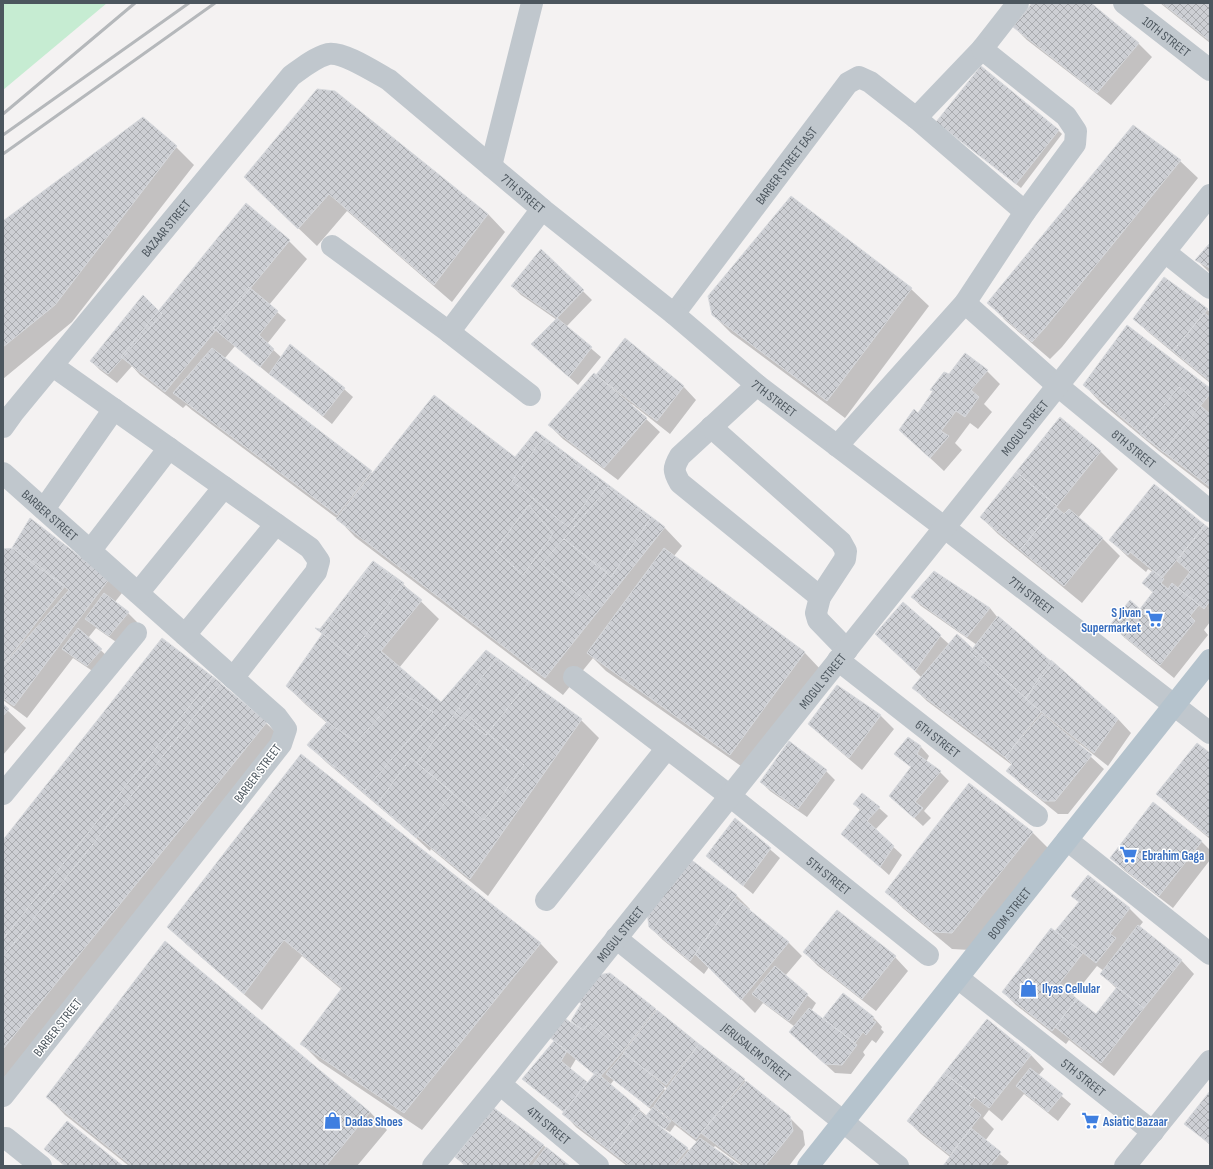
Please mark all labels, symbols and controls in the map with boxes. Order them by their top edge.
street label: 10TH STREET [1139,13,1193,61]
street label: BARBER STREET EAST [752,124,821,208]
street label: 7TH STREET [497,171,548,217]
street label: BAZAAR STREET [138,197,195,260]
street label: 7TH STREET [748,377,799,421]
street label: MOGUL STREET [998,397,1052,459]
street label: 8TH STREET [1108,426,1159,472]
street label: BARBER STREET [18,487,81,545]
street label: 7TH STREET [1005,573,1056,618]
place label: S Jivan Supermarket [1081,605,1142,636]
supermarket icon: S Jivan Supermarket [1144,609,1164,629]
street label: MOGUL STREET [796,650,850,712]
street label: 6TH STREET [912,717,963,762]
street label: BARBER STREET [231,741,285,806]
supermarket icon: Ebrahim Gaga [1119,845,1139,865]
place label: Ebrahim Gaga [1142,848,1204,864]
street label: 5TH STREET [803,854,854,899]
street label: BOOM STREET [984,885,1035,943]
street label: MOGUL STREET [594,903,648,966]
shop icon: Ilyas Cellular [1019,978,1039,998]
place label: Ilyas Cellular [1042,981,1100,997]
street label: BARBER STREET [30,995,85,1060]
street label: JERUSALEM STREET [718,1019,794,1085]
street label: 5TH STREET [1058,1056,1108,1100]
street label: 4TH STREET [524,1103,573,1149]
shop icon: Dadas Shoes [322,1111,342,1131]
supermarket icon: Asiatic Bazaar [1080,1111,1100,1131]
place label: Dadas Shoes [345,1114,403,1130]
place label: Asiatic Bazaar [1102,1114,1168,1130]

